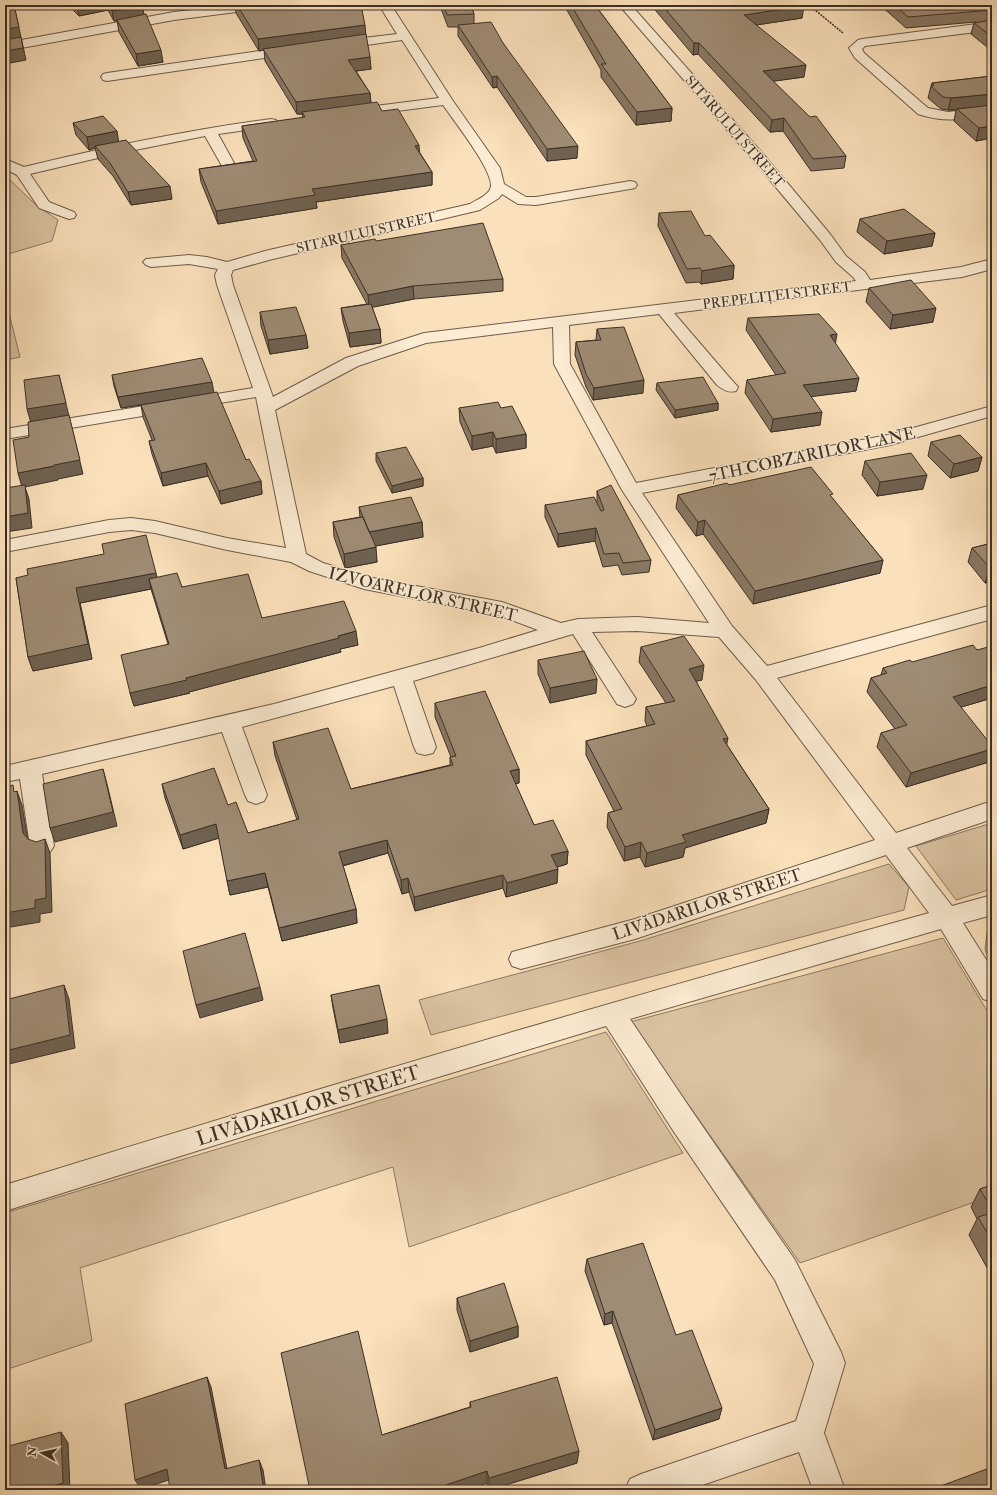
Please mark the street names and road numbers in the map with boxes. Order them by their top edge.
street label: SITARULUI STREET [681,72,788,191]
street label: SITARULUI STREET [295,208,438,257]
street label: PREPELIȚEI STREET [701,278,853,313]
street label: 7TH COBZARILOR LANE [707,422,917,487]
street label: IZVOARELOR STREET [326,563,520,627]
street label: LIVĂDARILOR STREET [610,863,805,945]
street label: LIVĂDARILOR STREET [193,1059,423,1151]

